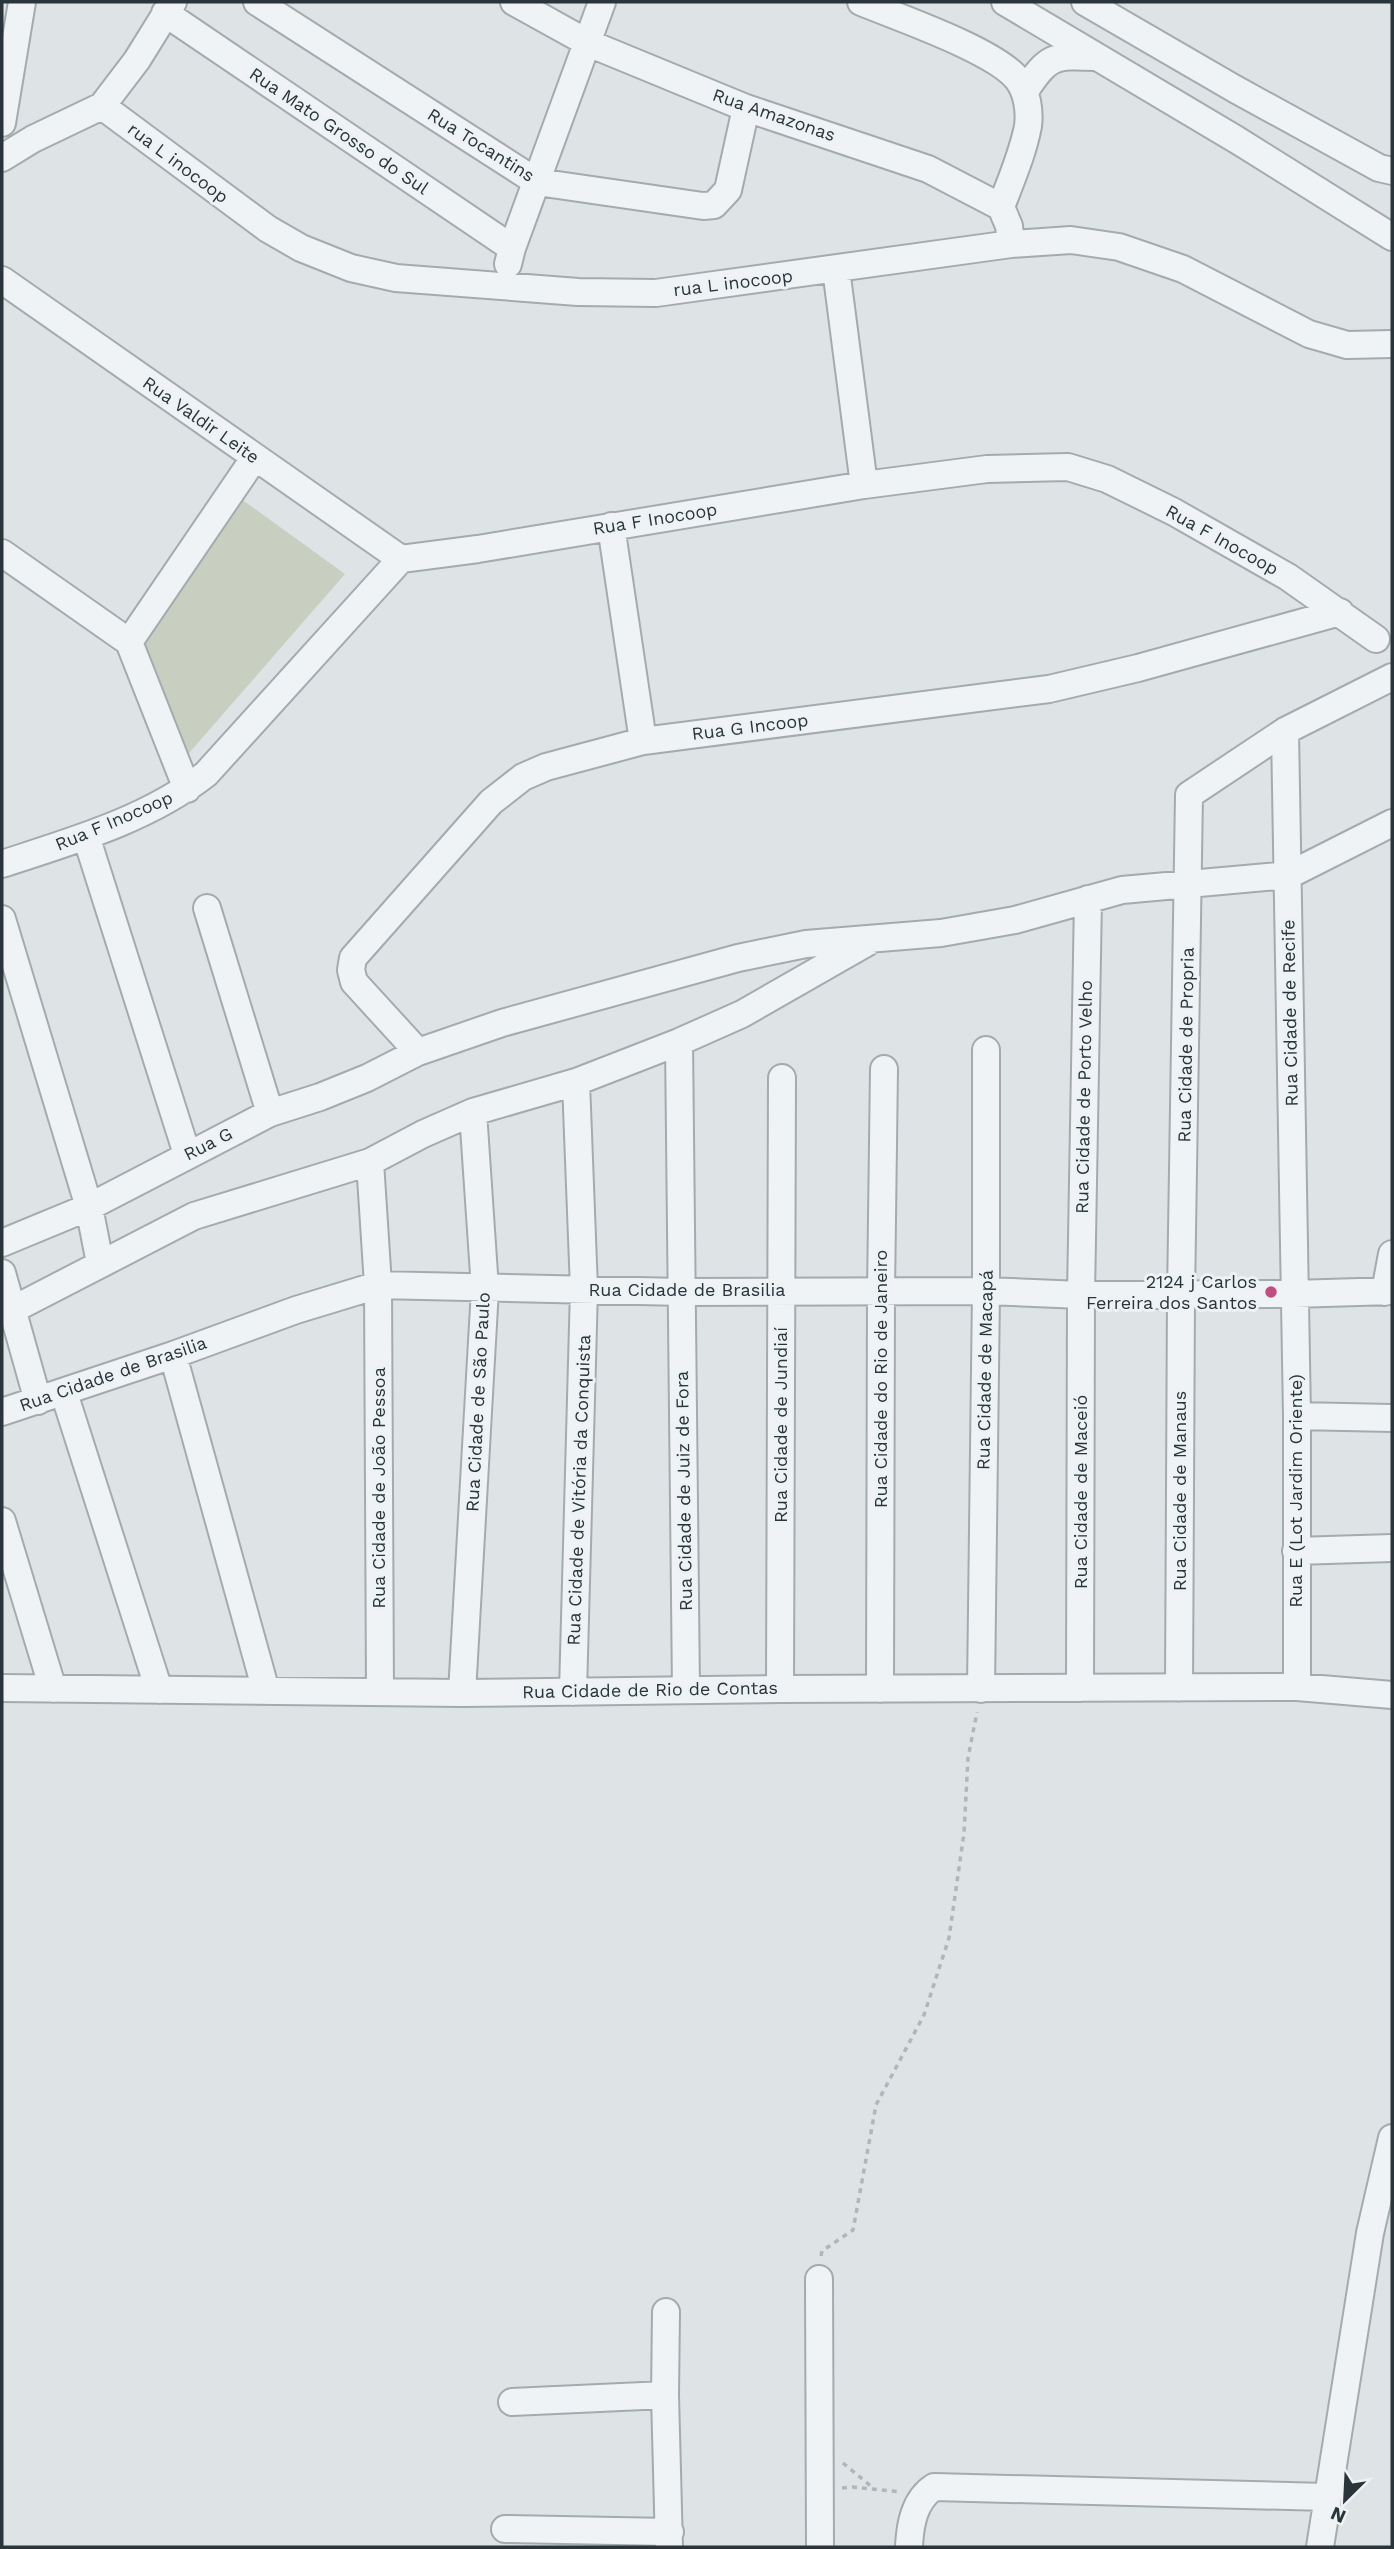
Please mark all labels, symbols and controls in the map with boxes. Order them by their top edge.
street label: Rua Mato Grosso do Sul [246,63,433,199]
street label: Rua Amazonas [710,84,838,145]
street label: Rua Tocantins [424,103,539,186]
street label: rua L inocoop [124,118,233,207]
street label: rua L inocoop [672,265,794,300]
street label: Rua Valdir Leite [139,372,264,468]
street label: Rua F Inocoop [591,498,719,539]
street label: Rua F Inocoop [1162,500,1282,579]
street label: Rua G Incoop [690,709,809,744]
street label: Rua F Inocoop [52,786,176,855]
street label: Rua Cidade de Recife [1277,919,1302,1107]
street label: Rua Cidade de Propria [1173,947,1198,1143]
street label: Rua Cidade de Porto Velho [1071,980,1096,1214]
street label: Rua G [180,1122,236,1165]
street label: Rua Cidade do Rio de Janeiro [870,1250,891,1508]
street label: Rua Cidade de Macapá [972,1270,997,1470]
place label: 2124 j Carlos Ferreira dos Santos [1086,1271,1257,1313]
street label: Rua Cidade de Brasilia [589,1279,785,1300]
marker: 2124 j Carlos Ferreira dos Santos [1263,1284,1279,1300]
street label: Rua Cidade de São Paulo [461,1292,494,1512]
street label: Rua Cidade de Jundiaí [770,1327,791,1523]
street label: Rua Cidade de Brasilia [16,1332,209,1415]
street label: Rua Cidade de Vitória da Conquista [563,1334,594,1646]
street label: Rua Cidade de João Pessoa [368,1367,389,1609]
street label: Rua Cidade de Juiz de Fora [671,1371,696,1611]
street label: Rua E (Lot Jardim Oriente) [1285,1374,1306,1608]
street label: Rua Cidade de Manaus [1169,1391,1190,1591]
street label: Rua Cidade de Maceió [1070,1395,1091,1589]
street label: Rua Cidade de Rio de Contas [522,1677,778,1702]
north arrow [1310,2465,1380,2535]
text: N [1327,2502,1349,2528]

